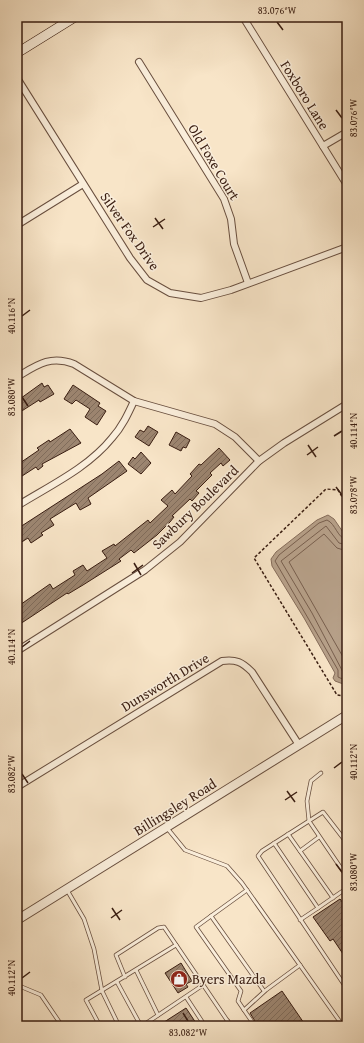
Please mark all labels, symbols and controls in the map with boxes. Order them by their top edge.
text: 83.076°W [258,3,297,18]
street label: Foxboro Lane [276,56,334,134]
text: 83.076°W [346,98,361,137]
street label: Old Foxe Court [183,120,245,204]
street label: Silver Fox Drive [96,188,165,275]
text: 40.116°N [4,297,19,334]
text: 83.080°W [4,377,19,416]
text: 40.114°N [346,412,361,449]
street label: Sawbury Boulevard [147,460,243,554]
text: 83.078°W [346,475,361,514]
text: 40.114°N [4,628,19,665]
street label: Dunsworth Drive [117,648,213,716]
text: 40.112°N [346,743,361,780]
text: 83.082°W [4,754,19,793]
street label: Billingsley Road [130,773,221,840]
text: 83.080°W [346,852,361,891]
text: 40.112°N [4,959,19,996]
shop icon: Byers Mazda [169,969,189,989]
place label: Byers Mazda [192,969,266,989]
text: 83.082°W [169,1025,208,1040]

